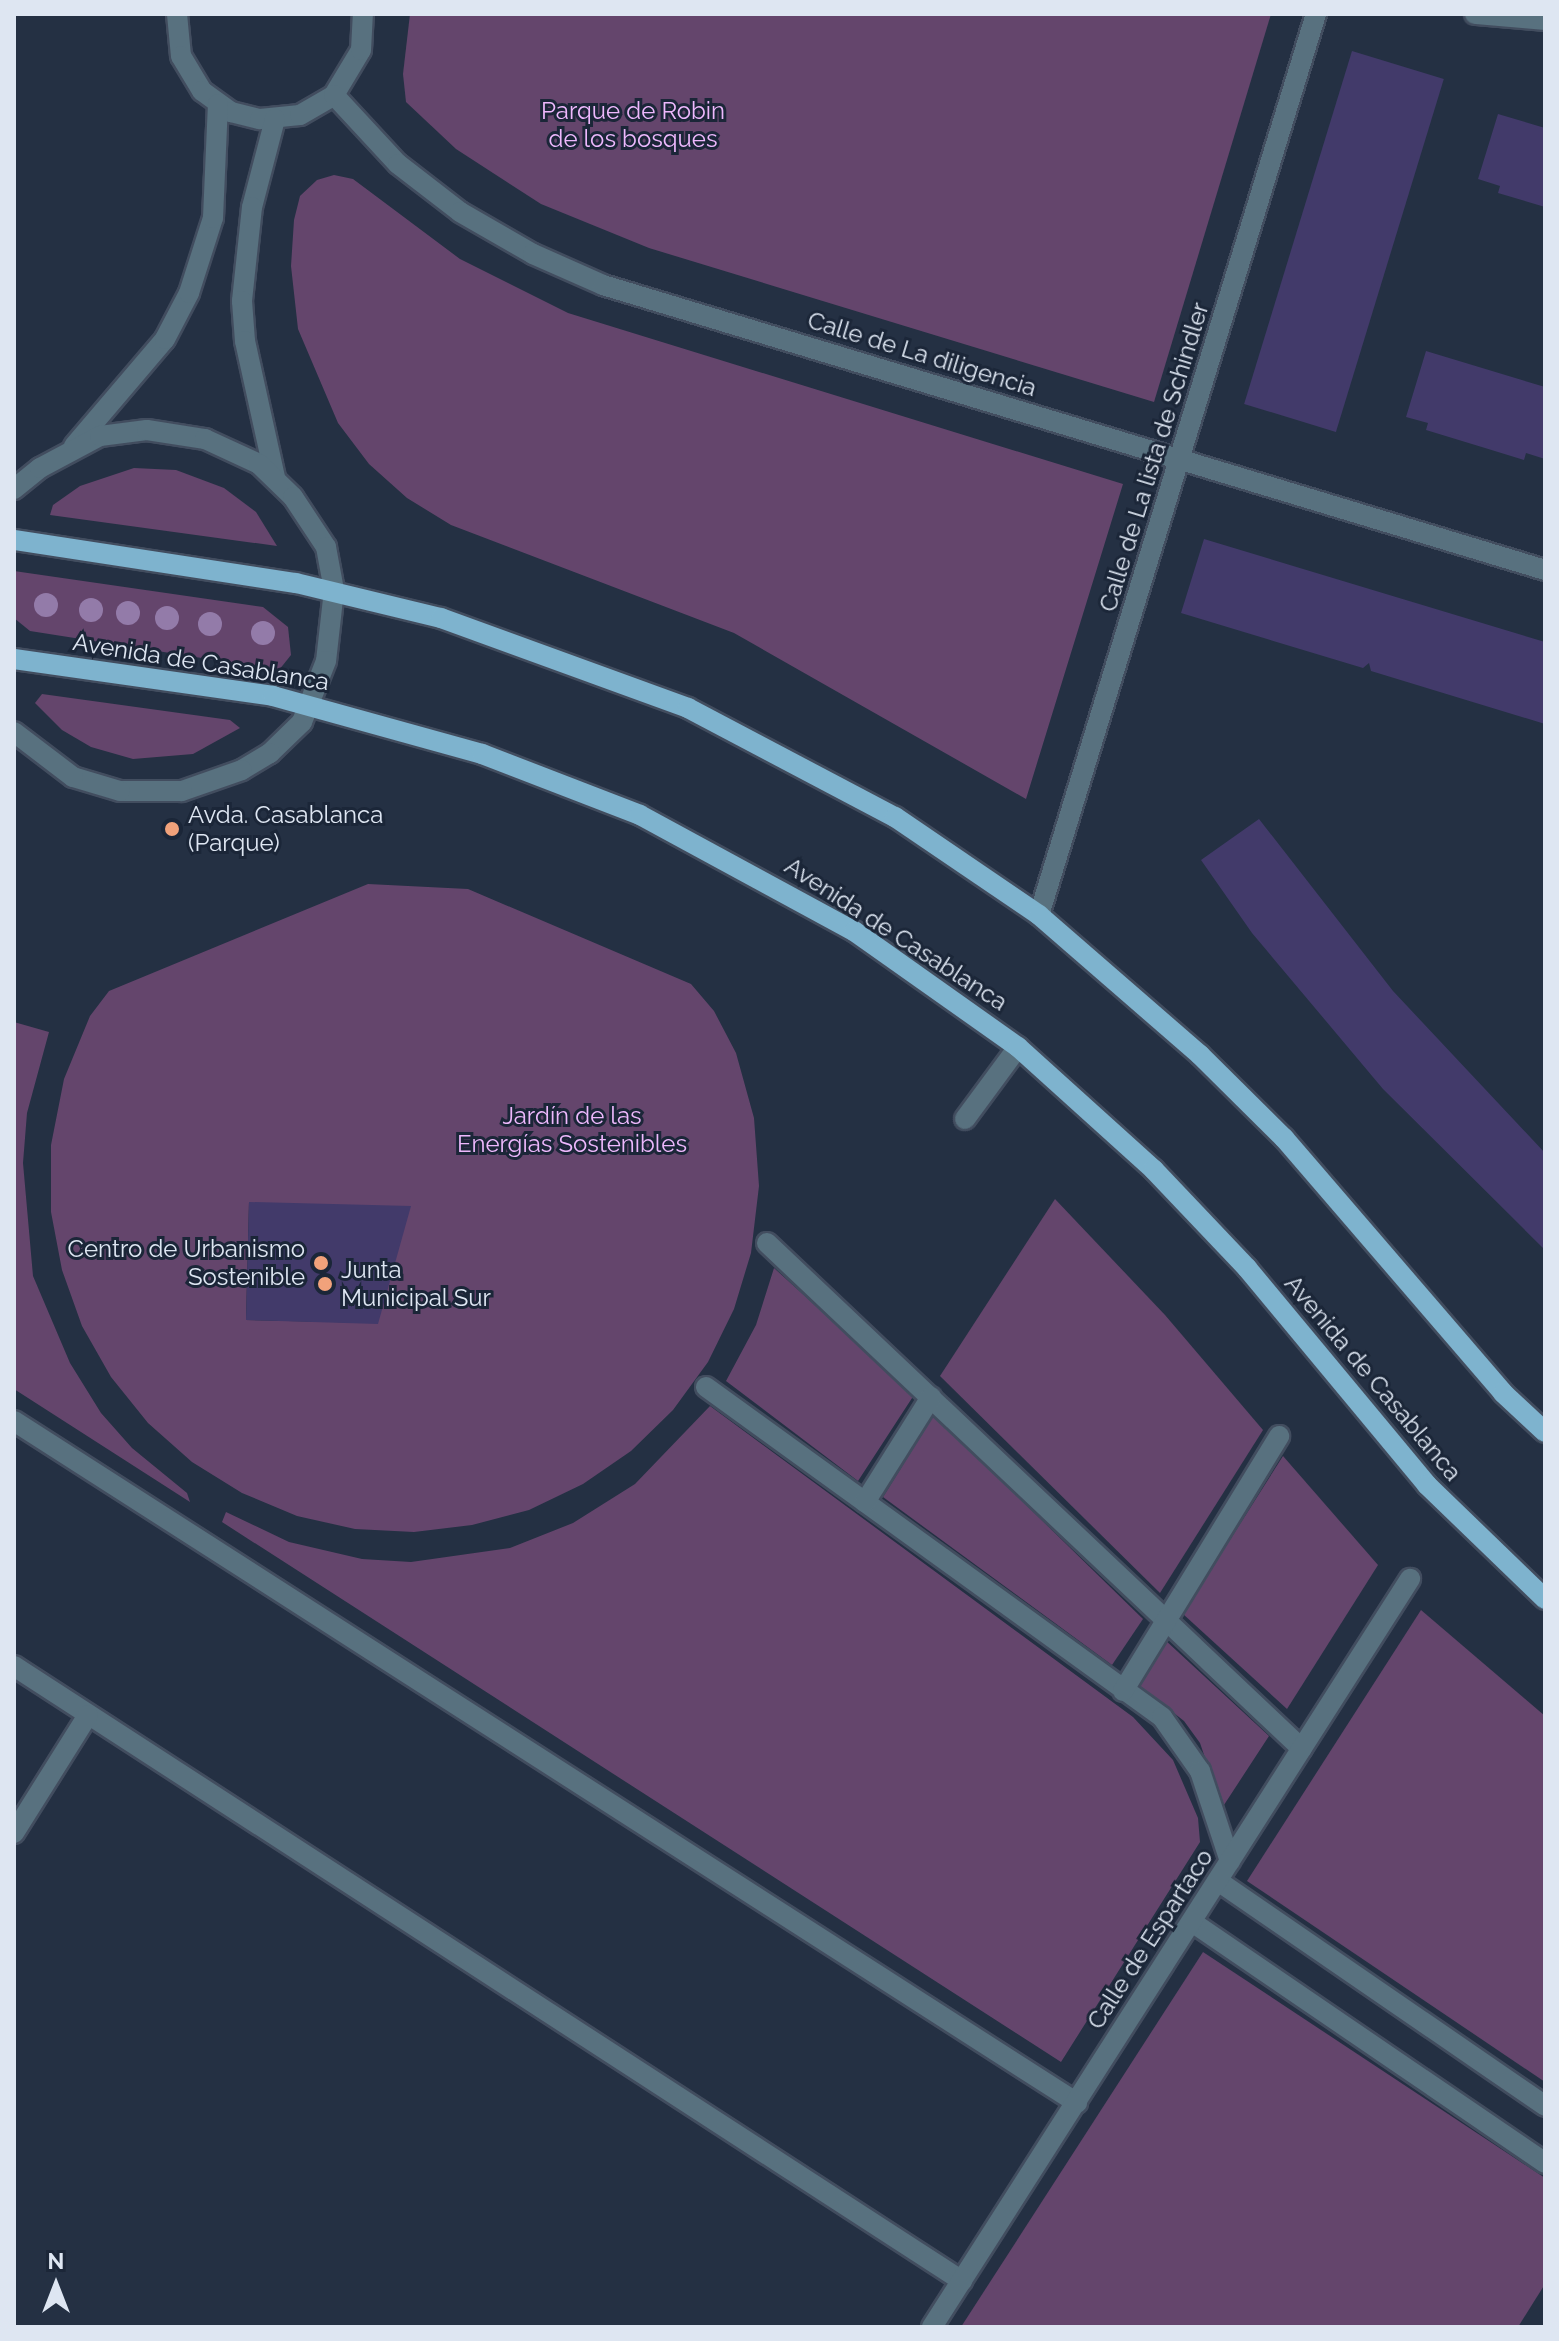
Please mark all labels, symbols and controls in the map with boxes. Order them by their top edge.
park label: Parque de Robin de los bosques [541,97,725,153]
street label: Calle de La lista de Schindler [1093,299,1215,615]
street label: Calle de La diligencia [804,306,1040,402]
street label: Avenida de Casablanca [71,627,331,697]
place label: Avda. Casablanca (Parque) [188,801,383,857]
marker: Avda. Casablanca (Parque) [163,820,181,838]
street label: Avenida de Casablanca [779,851,1013,1017]
park label: Jardín de las Energías Sostenibles [457,1102,687,1158]
place label: Centro de Urbanismo Sostenible [68,1235,305,1291]
marker: Centro de Urbanismo Sostenible [312,1254,330,1272]
place label: Junta Municipal Sur [341,1256,492,1312]
street label: Avenida de Casablanca [1279,1269,1467,1487]
marker: Junta Municipal Sur [316,1275,334,1293]
street label: Calle de Espartaco [1081,1844,1219,2034]
north arrow [16,2245,96,2325]
text: N [48,2248,64,2274]

